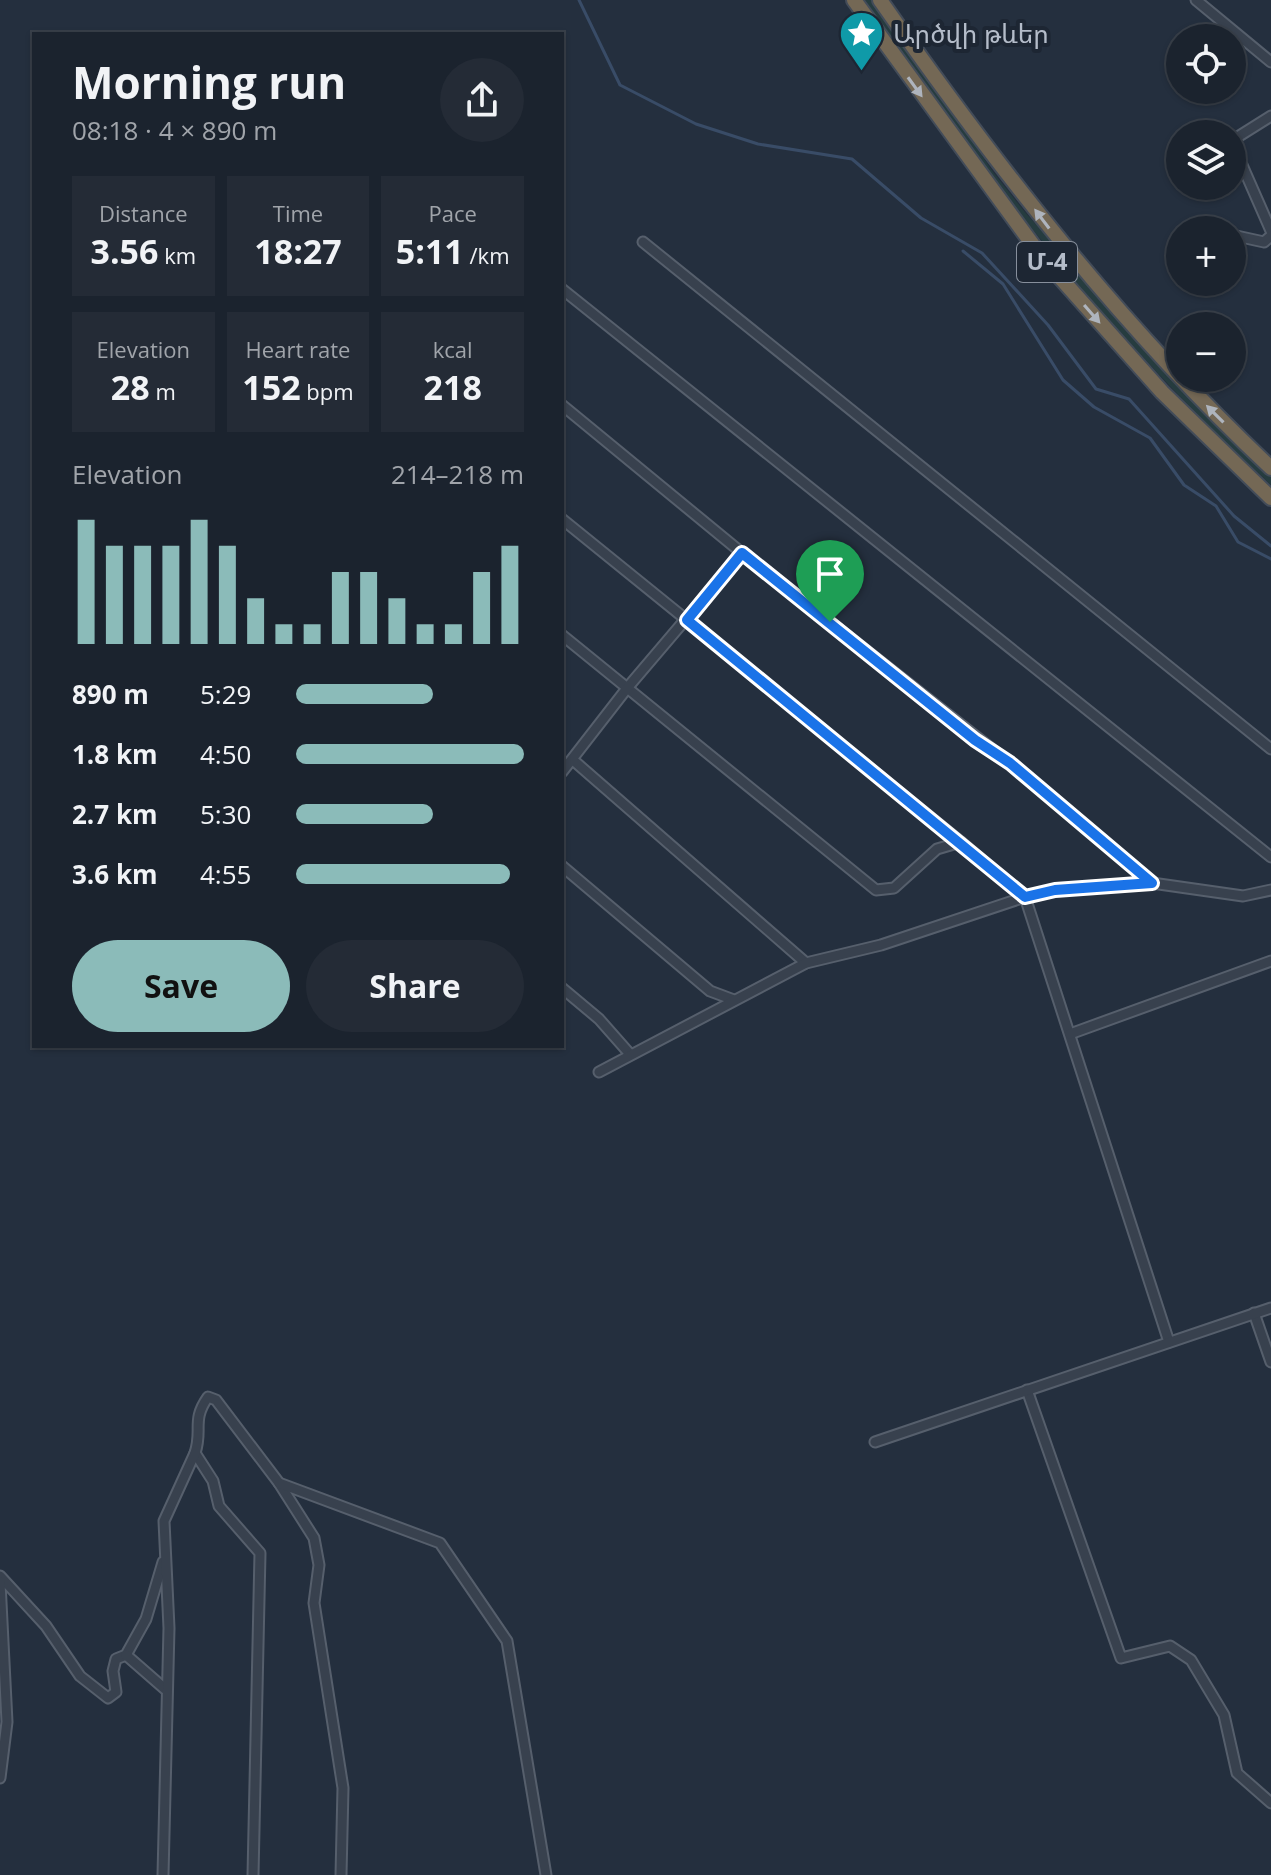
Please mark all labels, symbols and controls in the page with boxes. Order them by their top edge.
place icon: Արծվի թևեր [838,10,886,73]
place label: Արծվի թևեր [893,15,1049,51]
map controls [1166,24,1246,392]
button: locate [1166,24,1246,104]
text: Morning run [72,52,346,112]
button: share [440,58,524,142]
one-way arrow [907,76,922,97]
text: 08:18 · 4 × 890 m [72,112,277,148]
button: layers [1166,120,1246,200]
text: Distance [99,198,188,228]
text: Time [273,198,323,228]
text: Pace [428,198,477,228]
one-way arrow [1035,209,1051,229]
button: + [1166,216,1246,296]
text: 3.56 [90,228,159,274]
text: 18:27 [254,228,342,274]
text: 5:11 [396,228,464,274]
text: km [159,240,196,270]
text: /km [464,240,510,270]
road number: Մ-4 [1017,242,1077,282]
one-way arrow [1083,303,1100,323]
button: − [1166,312,1246,392]
text: Elevation [97,334,190,364]
text: Heart rate [246,334,350,364]
text: kcal [433,334,473,364]
text: 28 [111,364,150,410]
text: 152 [242,364,301,410]
text: 218 [424,364,482,410]
text: m [150,376,176,406]
text: bpm [301,376,354,406]
one-way arrow [1206,405,1224,424]
text: Elevation [72,456,182,492]
text: 214–218 m [391,456,524,492]
pin [796,540,864,622]
icon: arrive [808,552,852,596]
text: 890 m [72,676,149,712]
text: 5:29 [200,676,251,712]
text: 1.8 km [72,736,158,772]
text: 4:50 [200,736,251,772]
text: 2.7 km [72,796,158,832]
text: 5:30 [200,796,251,832]
text: 3.6 km [72,856,158,892]
text: 4:55 [200,856,251,892]
button: Save [72,940,290,1032]
button: Share [306,940,524,1032]

